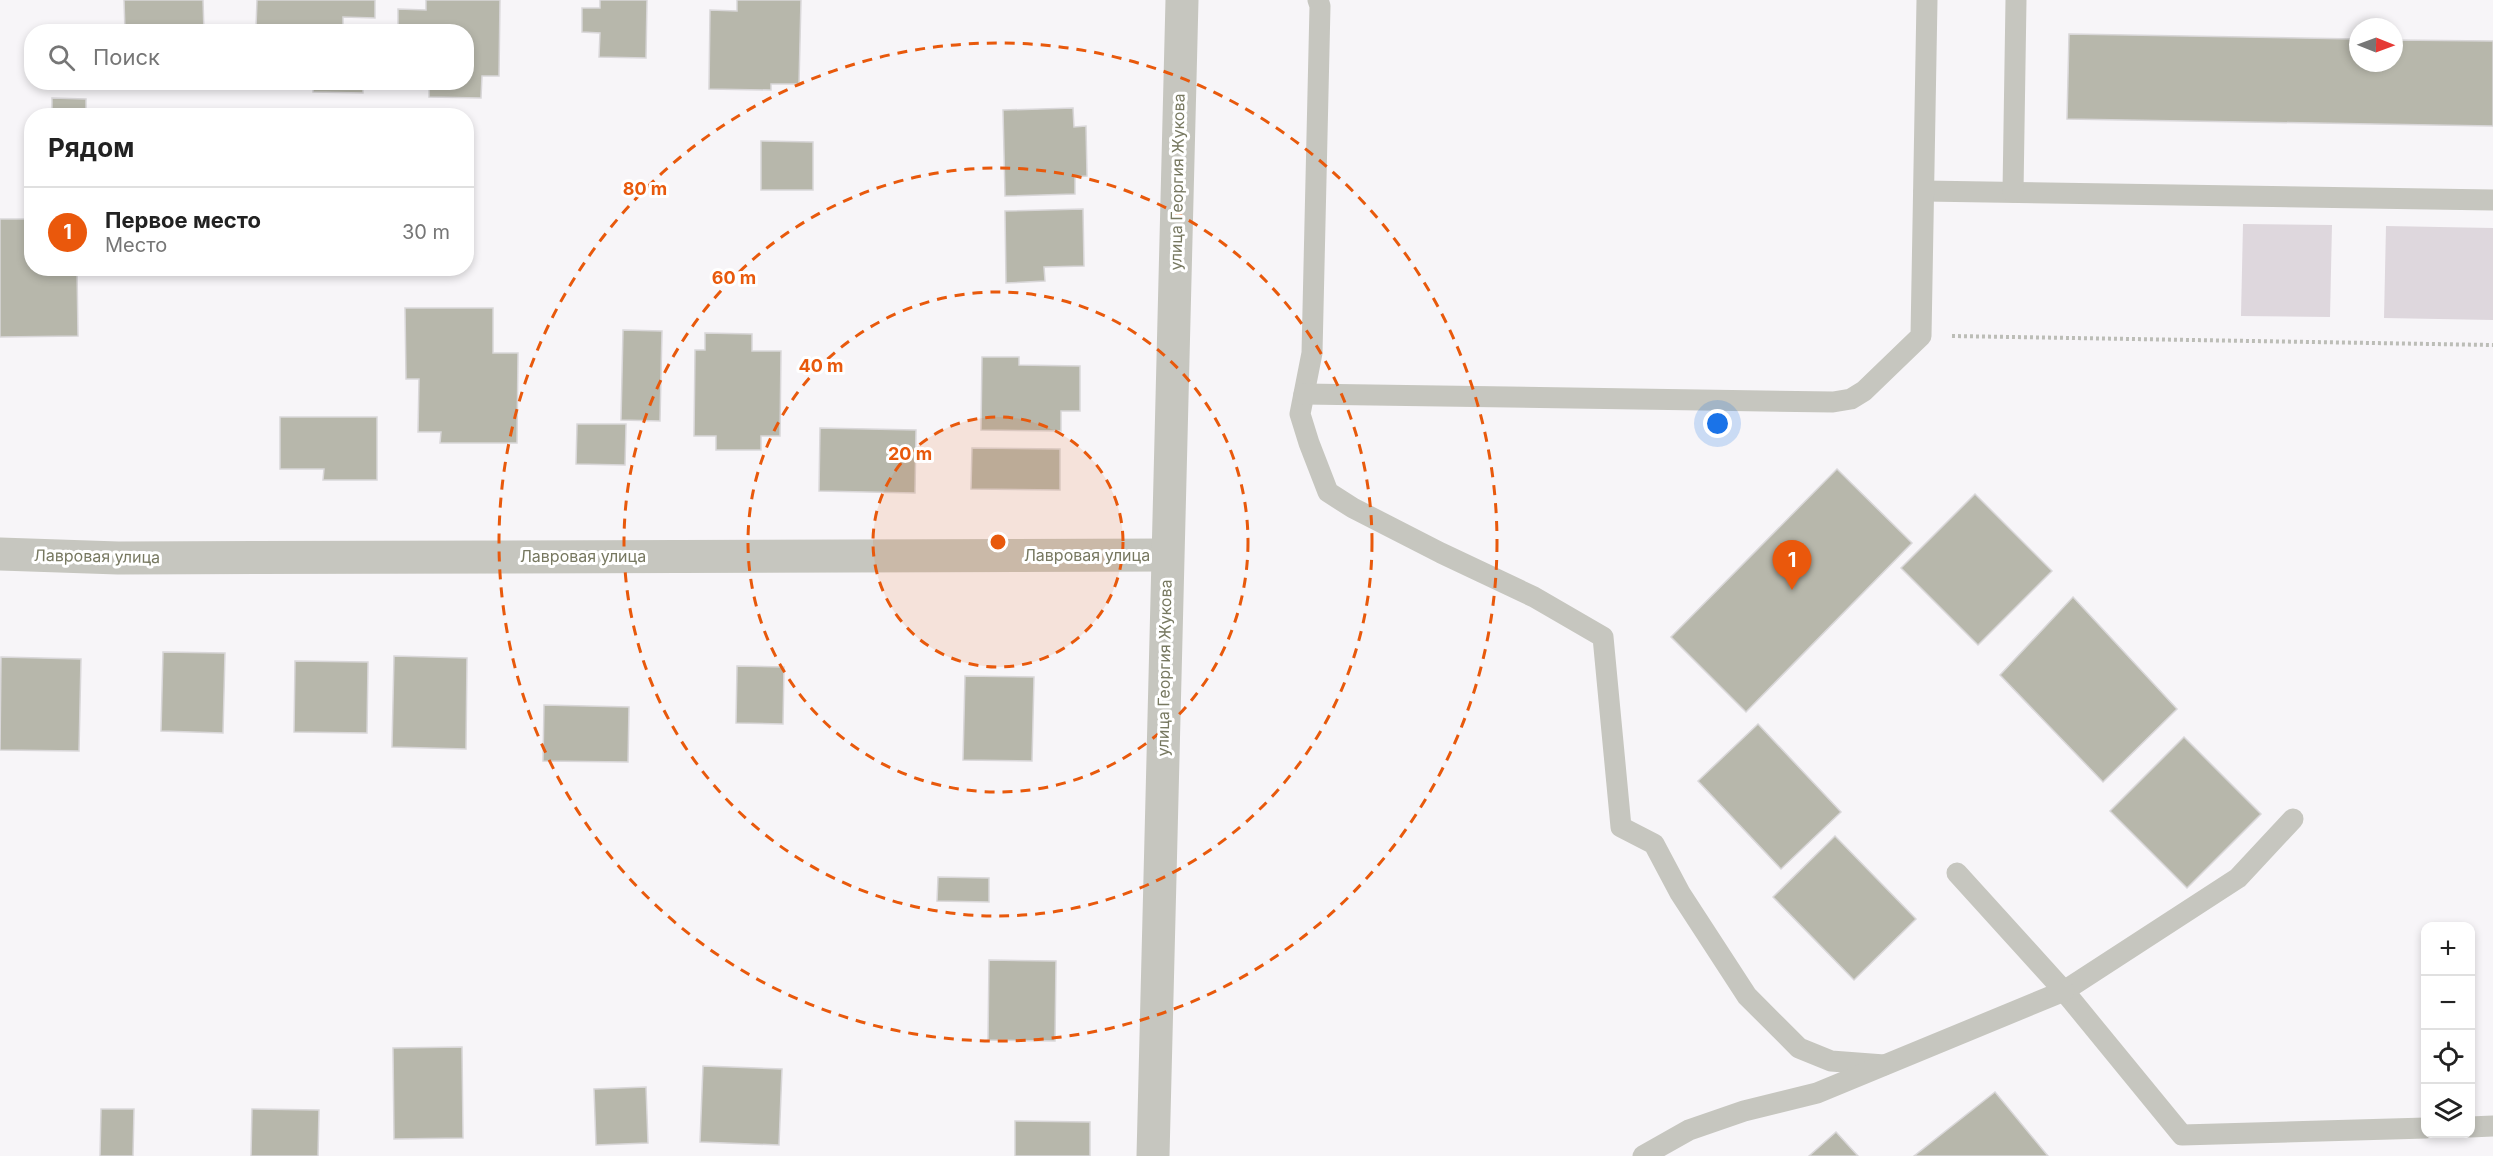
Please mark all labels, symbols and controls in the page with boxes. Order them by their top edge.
north arrow [2349,18,2403,72]
search box [24,24,474,90]
icon: search [45,41,78,74]
text: Поиск [93,44,160,70]
street label: улица Георгия Жукова [1165,93,1189,271]
text: Рядом [48,132,134,163]
text: 80 m [623,178,667,199]
text: Первое место [105,207,261,233]
text: 1 [63,220,72,244]
text: 30 m [402,220,450,244]
text: Место [105,233,167,257]
text: 60 m [712,267,756,288]
text: 40 m [799,355,844,376]
your location [1703,409,1732,438]
text: 20 m [888,443,932,464]
centre of rings [988,532,1008,552]
pin: 1 [1772,540,1812,590]
street label: Лавровая улица [34,545,160,567]
street label: Лавровая улица [1024,545,1150,565]
street label: Лавровая улица [520,546,646,566]
street label: улица Георгия Жукова [1152,579,1176,757]
map controls [2421,922,2475,1138]
button: + [2421,922,2475,976]
button: − [2421,976,2475,1030]
button: locate [2421,1030,2475,1084]
button: layers [2421,1084,2475,1138]

